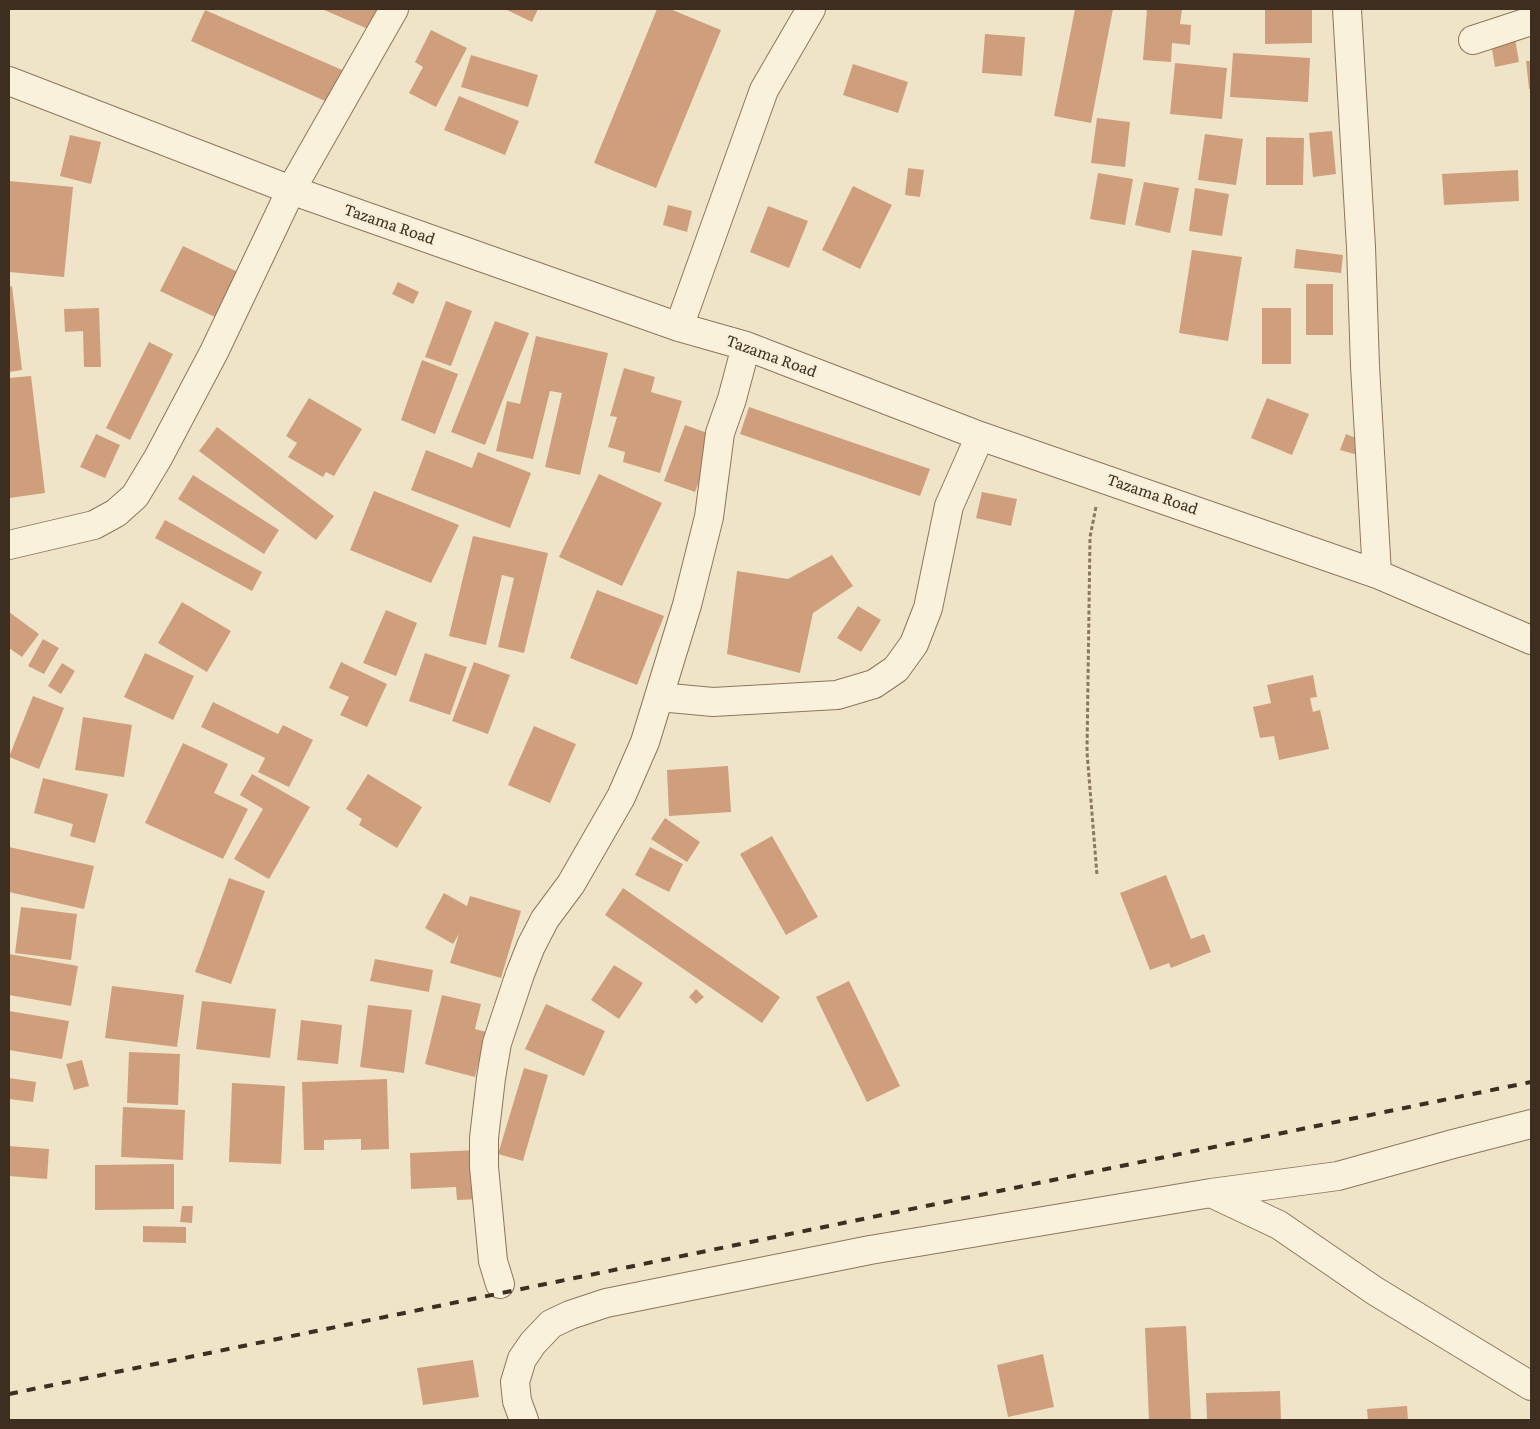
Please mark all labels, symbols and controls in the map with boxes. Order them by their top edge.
street label: Tazama Road [341,201,437,249]
street label: Tazama Road [723,332,819,382]
street label: Tazama Road [1104,471,1200,519]

